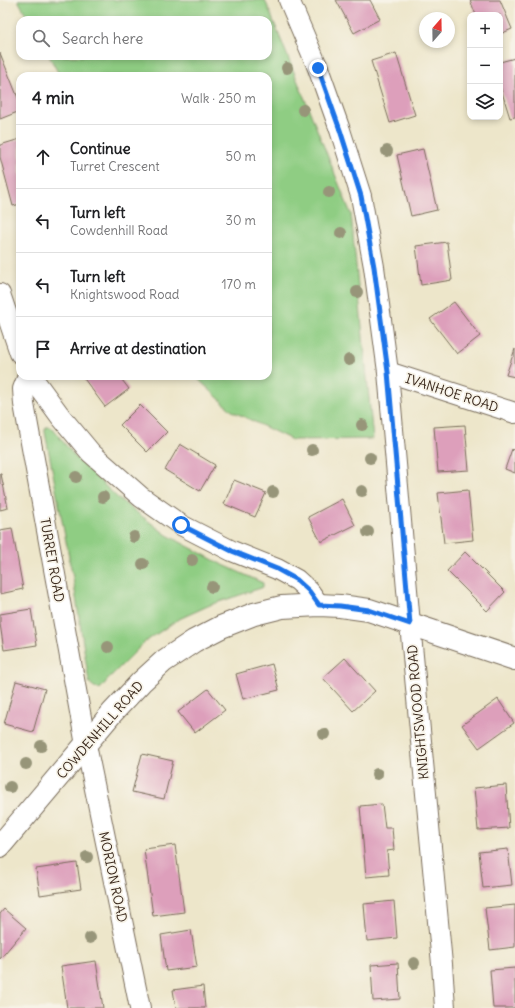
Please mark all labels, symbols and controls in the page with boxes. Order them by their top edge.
north arrow [419,12,455,48]
map controls [467,12,503,120]
button: + [467,12,503,48]
search box [16,16,272,60]
icon: search [30,27,52,49]
text: Search here [62,29,143,48]
button: − [467,48,503,84]
route end [309,59,327,77]
button: layers [467,84,503,120]
text: 4 min [32,87,74,109]
text: Walk · 250 m [181,90,256,107]
text: Continue [70,139,131,158]
icon: ahead [32,146,54,168]
text: 50 m [225,148,256,165]
text: Turret Crescent [70,158,160,175]
text: Turn left [70,203,125,222]
icon: left [32,210,54,232]
text: 30 m [226,212,256,229]
text: Cowdenhill Road [70,222,168,239]
text: Turn left [70,267,125,286]
icon: left [32,274,54,296]
text: 170 m [221,276,256,293]
text: Knightswood Road [70,286,179,303]
icon: arrive [32,338,54,360]
text: Arrive at destination [70,339,206,358]
street label: IVANHOE ROAD [403,370,501,416]
street label: TURRET ROAD [36,516,68,604]
route start [172,516,190,534]
street label: KNIGHTSWOOD ROAD [404,644,432,780]
street label: COWDENHILL ROAD [53,678,147,782]
street label: MORION ROAD [95,830,131,924]

